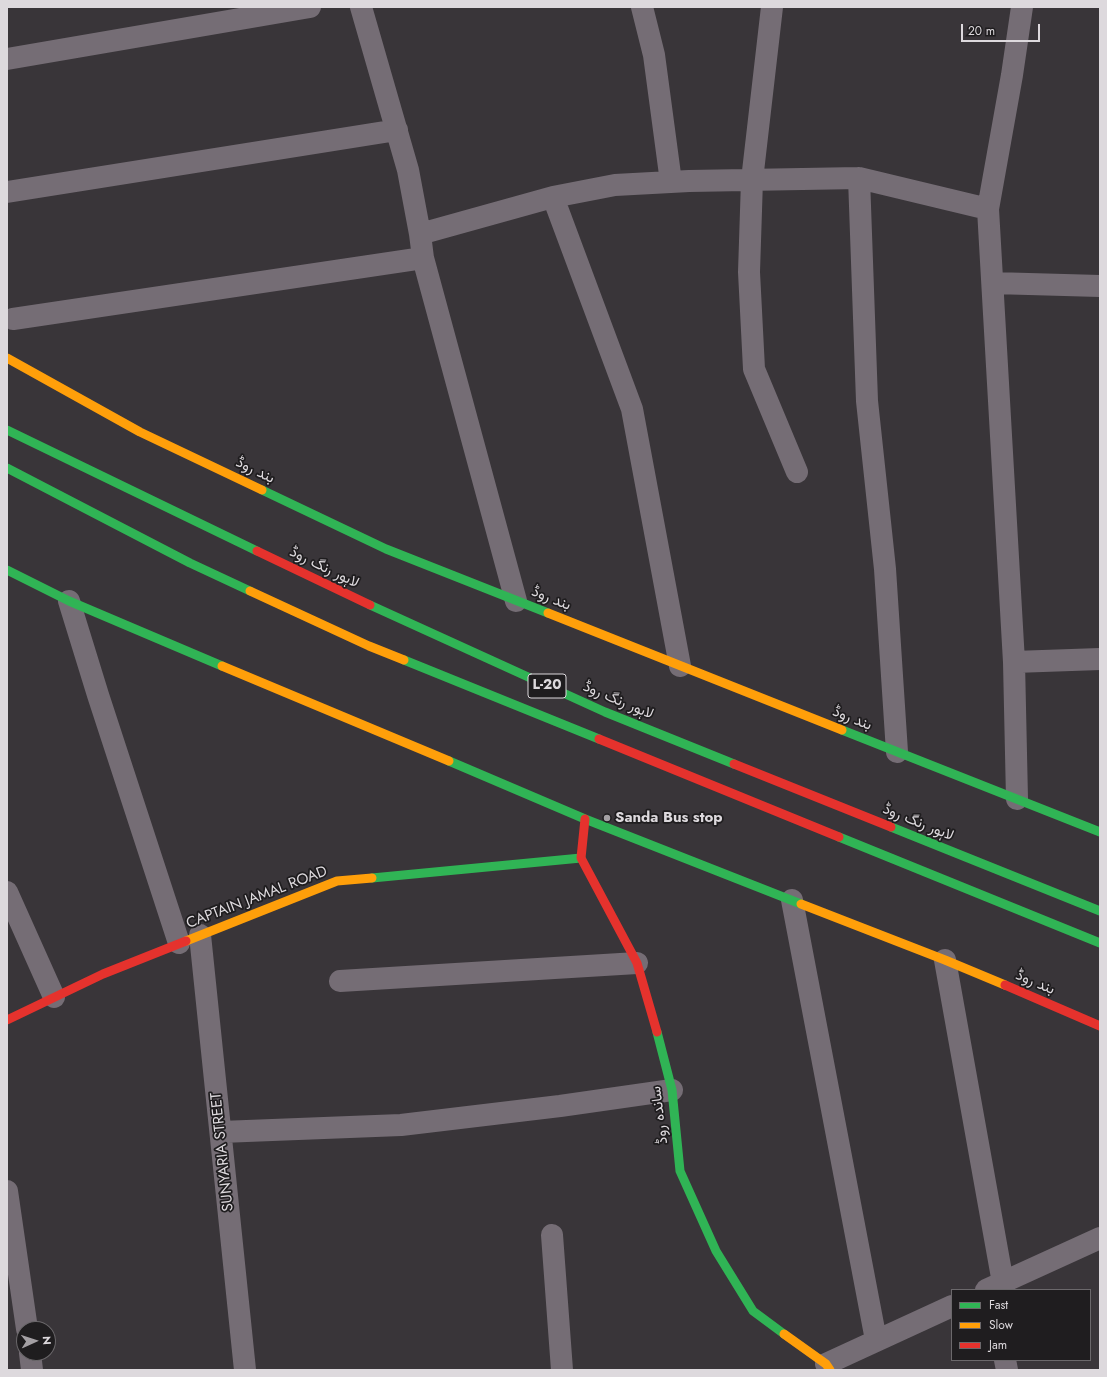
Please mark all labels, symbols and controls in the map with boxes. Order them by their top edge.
scale bar [963,16,1042,42]
text: 20 m [968,22,995,40]
street label: بند روڈ [233,454,277,488]
street label: لاہور رنگ روڈ [286,543,362,593]
street label: بند روڈ [529,583,573,615]
road number: L-20 [528,674,566,698]
street label: لاہور رنگ روڈ [580,678,656,724]
street label: بند روڈ [830,703,874,735]
street label: لاہور رنگ روڈ [880,801,956,845]
place label: Sanda Bus stop [615,809,723,827]
marker: Sanda Bus stop [602,813,612,823]
street label: CAPTAIN JAMAL ROAD [184,863,330,933]
street label: بند روڈ [1013,967,1057,999]
street label: ساندہ روڈ [648,1085,672,1145]
street label: SUNYARIA STREET [208,1092,238,1212]
legend [951,1289,1091,1361]
text: Fast [989,1296,1008,1314]
text: Slow [989,1316,1013,1334]
north arrow [16,1321,56,1361]
text: N [39,1336,55,1345]
text: Jam [989,1336,1007,1354]

